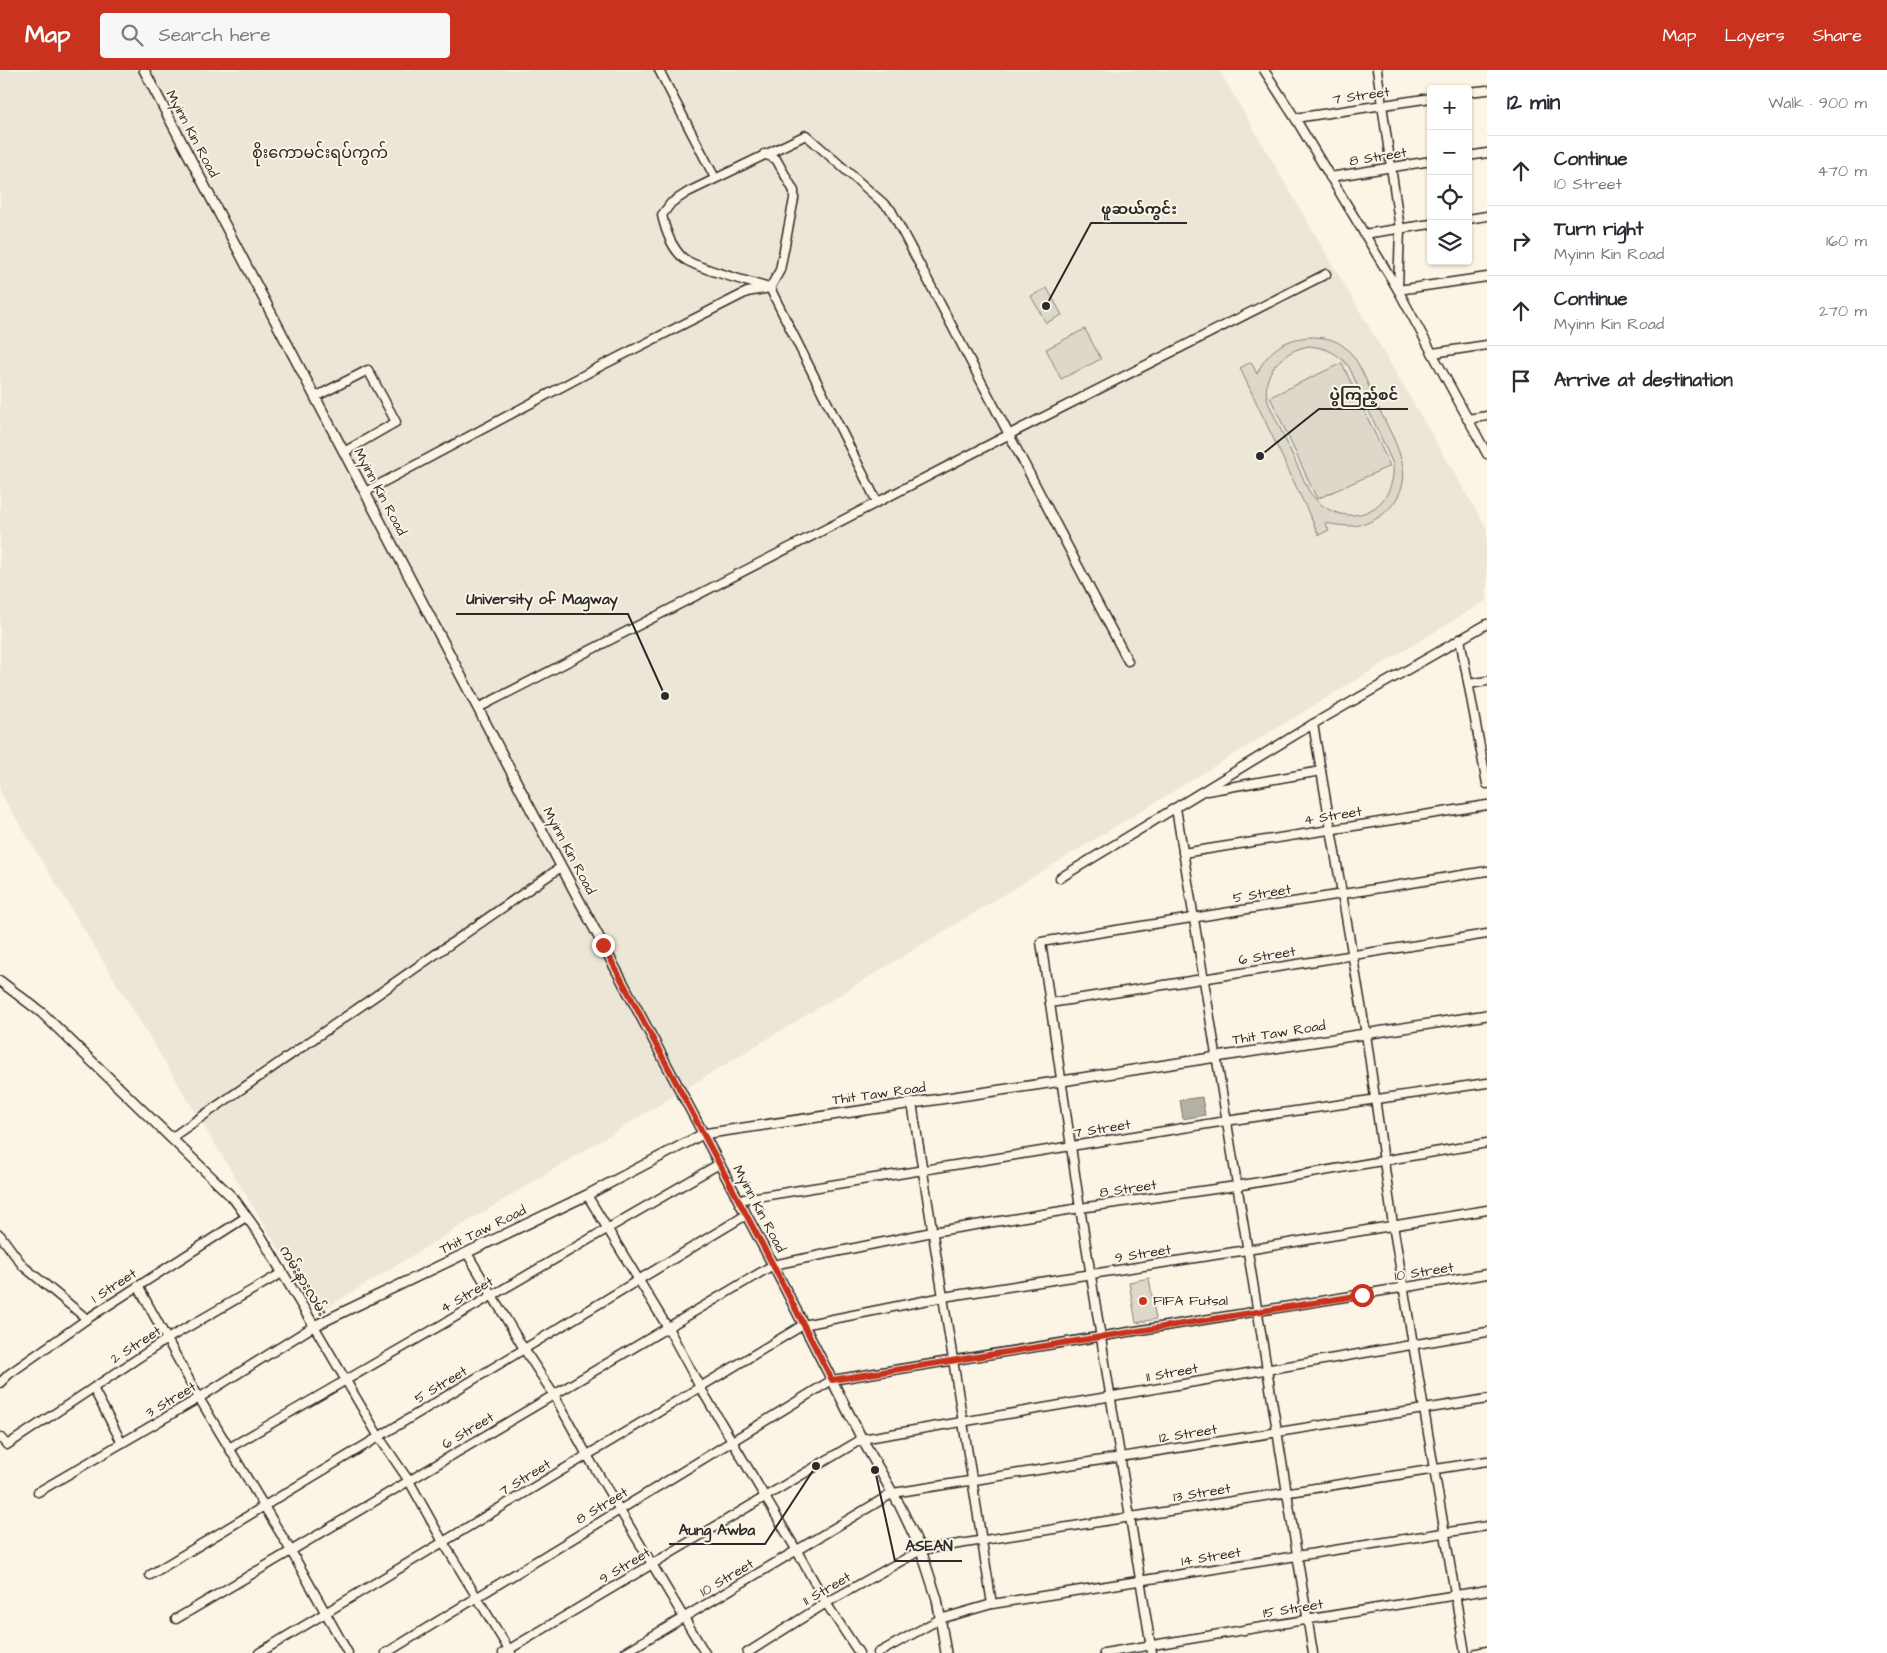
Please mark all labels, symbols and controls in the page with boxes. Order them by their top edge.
search box [100,13,450,58]
text: Map [25,18,70,52]
icon: search [118,21,146,49]
text: Search here [158,22,271,49]
text: Map [1662,23,1696,48]
text: Layers [1724,23,1785,48]
text: Share [1813,23,1862,48]
street label: 7 Street [1331,82,1391,110]
map controls [1427,85,1472,265]
button: + [1427,85,1472,130]
street label: Myinn Kin Road [161,87,223,181]
text: 12 min [1507,88,1560,117]
text: Walk · 900 m [1768,92,1867,114]
button: − [1427,130,1472,175]
district label: စိုးကောမင်းရပ်ကွက် [252,141,388,167]
street label: 8 Street [1348,143,1408,171]
text: Continue [1554,146,1628,173]
icon: ahead [1507,157,1535,185]
text: 470 m [1817,160,1867,182]
text: 10 Street [1554,173,1622,195]
button: locate [1427,175,1472,220]
callout: ဖူဆယ်ကွင်း [1091,193,1187,223]
text: ဖူဆယ်ကွင်း [1101,199,1177,221]
text: Turn right [1554,216,1643,243]
button: layers [1427,220,1472,265]
icon: right [1507,227,1535,255]
text: 160 m [1826,230,1867,252]
text: Myinn Kin Road [1554,243,1664,265]
text: Continue [1554,286,1628,313]
icon: ahead [1507,297,1535,325]
text: 270 m [1819,300,1867,322]
text: Myinn Kin Road [1554,313,1664,335]
icon: arrive [1507,367,1535,395]
text: Arrive at destination [1554,367,1733,394]
callout: ပွဲကြည့်စင် [1319,379,1408,409]
text: ပွဲကြည့်စင် [1330,385,1398,407]
street label: Myinn Kin Road [349,445,411,539]
callout: University of Magway [456,584,628,614]
text: University of Magway [466,589,619,612]
street label: 4 Street [1303,802,1364,830]
street label: Myinn Kin Road [538,804,600,898]
street label: 5 Street [1231,879,1293,908]
route end [592,934,615,957]
street label: 6 Street [1237,942,1297,970]
street label: Thit Taw Road [1231,1016,1327,1050]
street label: Thit Taw Road [831,1078,927,1110]
street label: 7 Street [1072,1115,1132,1143]
street label: Myinn Kin Road [728,1162,790,1256]
street label: 8 Street [1098,1175,1158,1203]
street label: Thit Taw Road [436,1200,530,1260]
street label: 9 Street [1113,1240,1173,1268]
street label: ကမ်းနားလမ်း [273,1241,333,1321]
street label: 10 Street [1393,1257,1455,1287]
street label: 1 Street [87,1264,141,1308]
street label: 4 Street [437,1272,498,1318]
route start [1351,1284,1374,1307]
place label: FIFA Futsal [1153,1291,1228,1311]
marker: FIFA Futsal [1137,1295,1149,1307]
street label: 2 Street [107,1321,166,1369]
street label: 11 Street [1144,1359,1200,1387]
street label: 5 Street [411,1361,472,1409]
street label: 3 Street [142,1377,200,1423]
street label: 6 Street [438,1407,498,1454]
street label: 12 Street [1157,1419,1219,1448]
street label: 7 Street [495,1454,555,1501]
street label: 13 Street [1172,1479,1232,1507]
street label: 8 Street [572,1482,632,1529]
callout: Aung Awba [669,1514,765,1544]
text: Aung Awba [679,1520,755,1543]
callout: ASEAN [895,1531,962,1561]
text: ASEAN [905,1536,953,1557]
street label: 14 Street [1180,1542,1243,1572]
street label: 9 Street [596,1543,655,1589]
street label: 10 Street [696,1554,758,1602]
street label: 11 Street [799,1567,855,1611]
street label: 15 Street [1262,1594,1325,1624]

